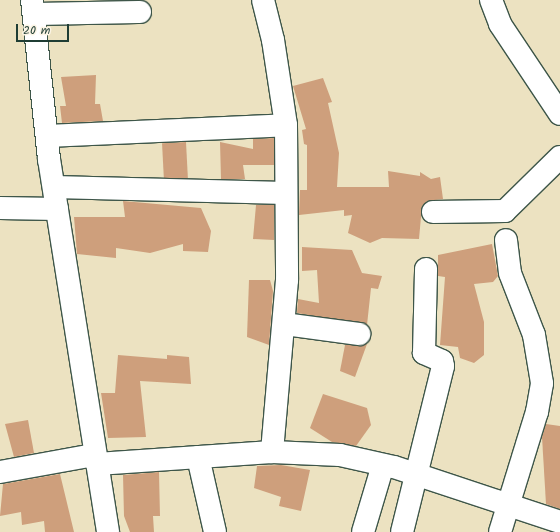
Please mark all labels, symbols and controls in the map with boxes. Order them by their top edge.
scale bar [18,16,71,42]
text: 20 m [23,21,50,40]

